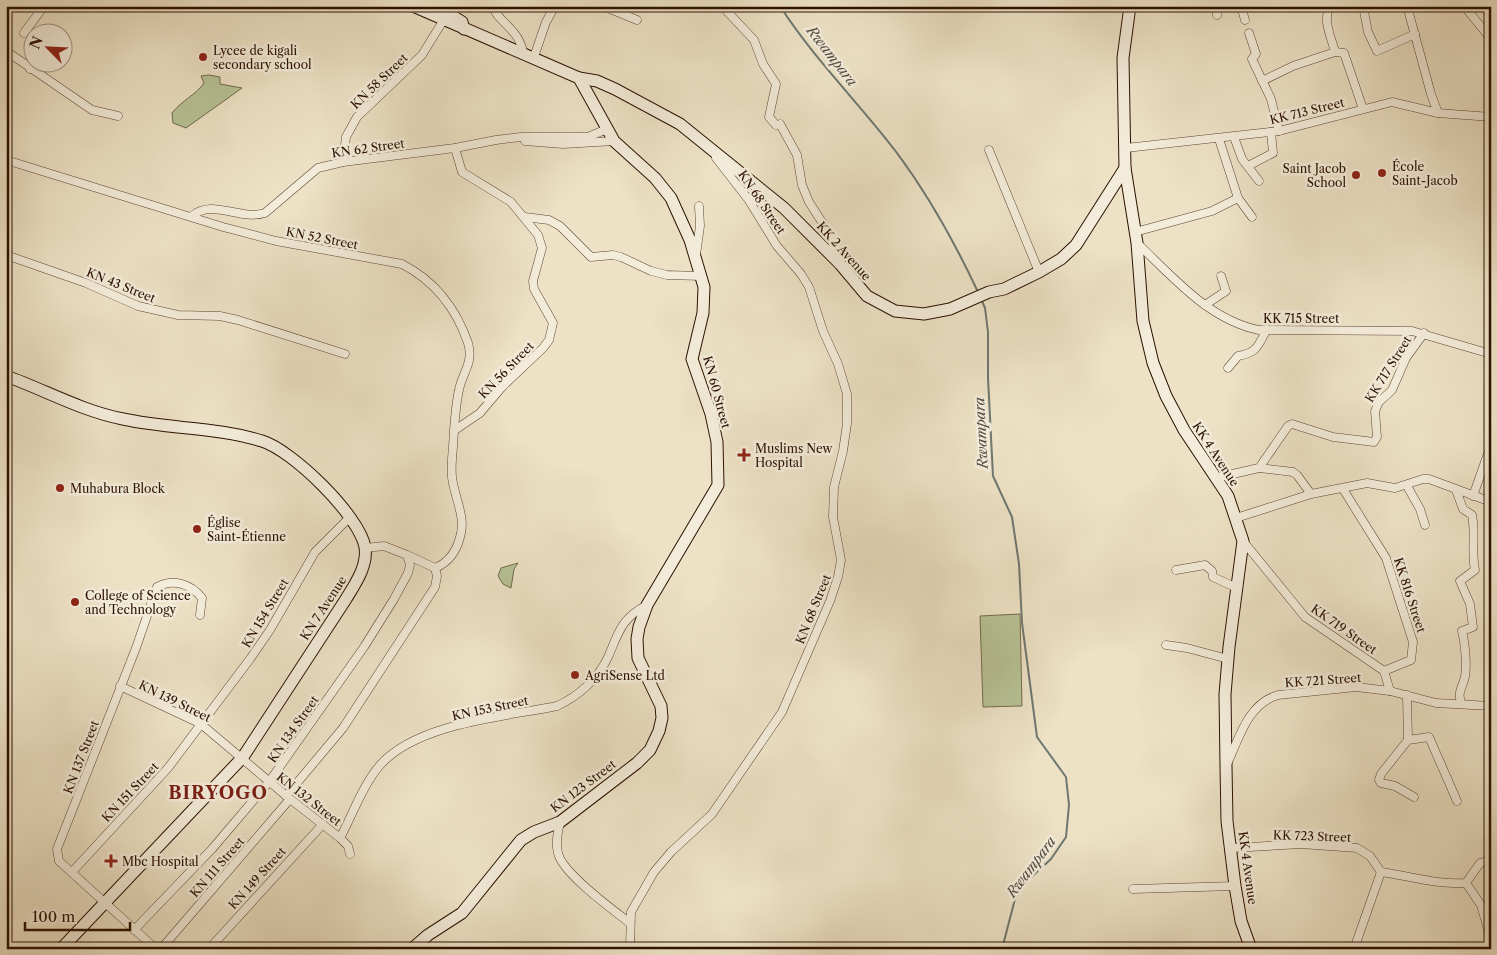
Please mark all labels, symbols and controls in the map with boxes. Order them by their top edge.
water label: Rwampara [802,21,862,90]
north arrow [22,22,72,72]
text: N [25,33,47,52]
place label: Lycee de kigali secondary school [213,43,312,72]
street label: KN 58 Street [347,50,411,112]
marker: Lycee de kigali secondary school [197,51,209,63]
street label: KK 713 Street [1268,94,1347,128]
street label: KN 62 Street [331,135,406,161]
place label: École Saint-Jacob [1392,158,1458,188]
place label: Saint Jacob School [1283,161,1346,190]
street label: KN 68 Street [735,167,789,237]
marker: École Saint-Jacob [1376,167,1388,179]
marker: Saint Jacob School [1350,169,1362,181]
street label: KK 2 Avenue [814,219,874,284]
street label: KN 52 Street [285,224,360,252]
street label: KN 43 Street [84,264,158,306]
street label: KK 715 Street [1263,311,1340,326]
street label: KK 717 Street [1362,332,1415,405]
street label: KN 56 Street [475,338,537,402]
street label: KN 60 Street [700,354,734,431]
water label: Rwampara [970,396,992,470]
street label: KK 4 Avenue [1190,419,1243,489]
place label: Muslims New Hospital [755,441,833,470]
marker: Muslims New Hospital [737,448,751,462]
place label: Muhabura Block [70,481,166,496]
marker: Muhabura Block [54,482,66,494]
place label: Église Saint-Étienne [207,514,286,544]
marker: Église Saint-Étienne [191,523,203,535]
street label: KK 816 Street [1391,556,1429,635]
street label: KN 68 Street [792,571,834,646]
street label: KN 7 Avenue [297,573,350,643]
street label: KN 154 Street [238,575,292,650]
place label: College of Science and Technology [85,588,191,617]
marker: College of Science and Technology [69,596,81,608]
street label: KK 719 Street [1308,601,1380,658]
place label: AgriSense Ltd [584,668,666,683]
marker: AgriSense Ltd [569,669,581,681]
street label: KK 721 Street [1284,670,1362,690]
street label: KN 139 Street [137,677,214,725]
street label: KN 134 Street [264,692,322,765]
street label: KN 153 Street [450,692,530,723]
street label: KN 137 Street [60,718,102,796]
street label: KN 123 Street [547,756,619,816]
street label: KN 151 Street [99,758,162,825]
street label: KN 132 Street [274,769,345,829]
district label: BIRYOGO [168,782,268,804]
street label: KK 723 Street [1273,827,1352,845]
street label: KK 4 Avenue [1235,830,1261,906]
water label: Rwampara [1002,832,1060,902]
street label: KN 111 Street [187,833,248,900]
street label: KN 149 Street [225,843,289,912]
marker: Mbc Hospital [104,854,118,868]
place label: Mbc Hospital [122,854,199,869]
scale bar [25,900,130,932]
text: 100 m [32,907,75,926]

